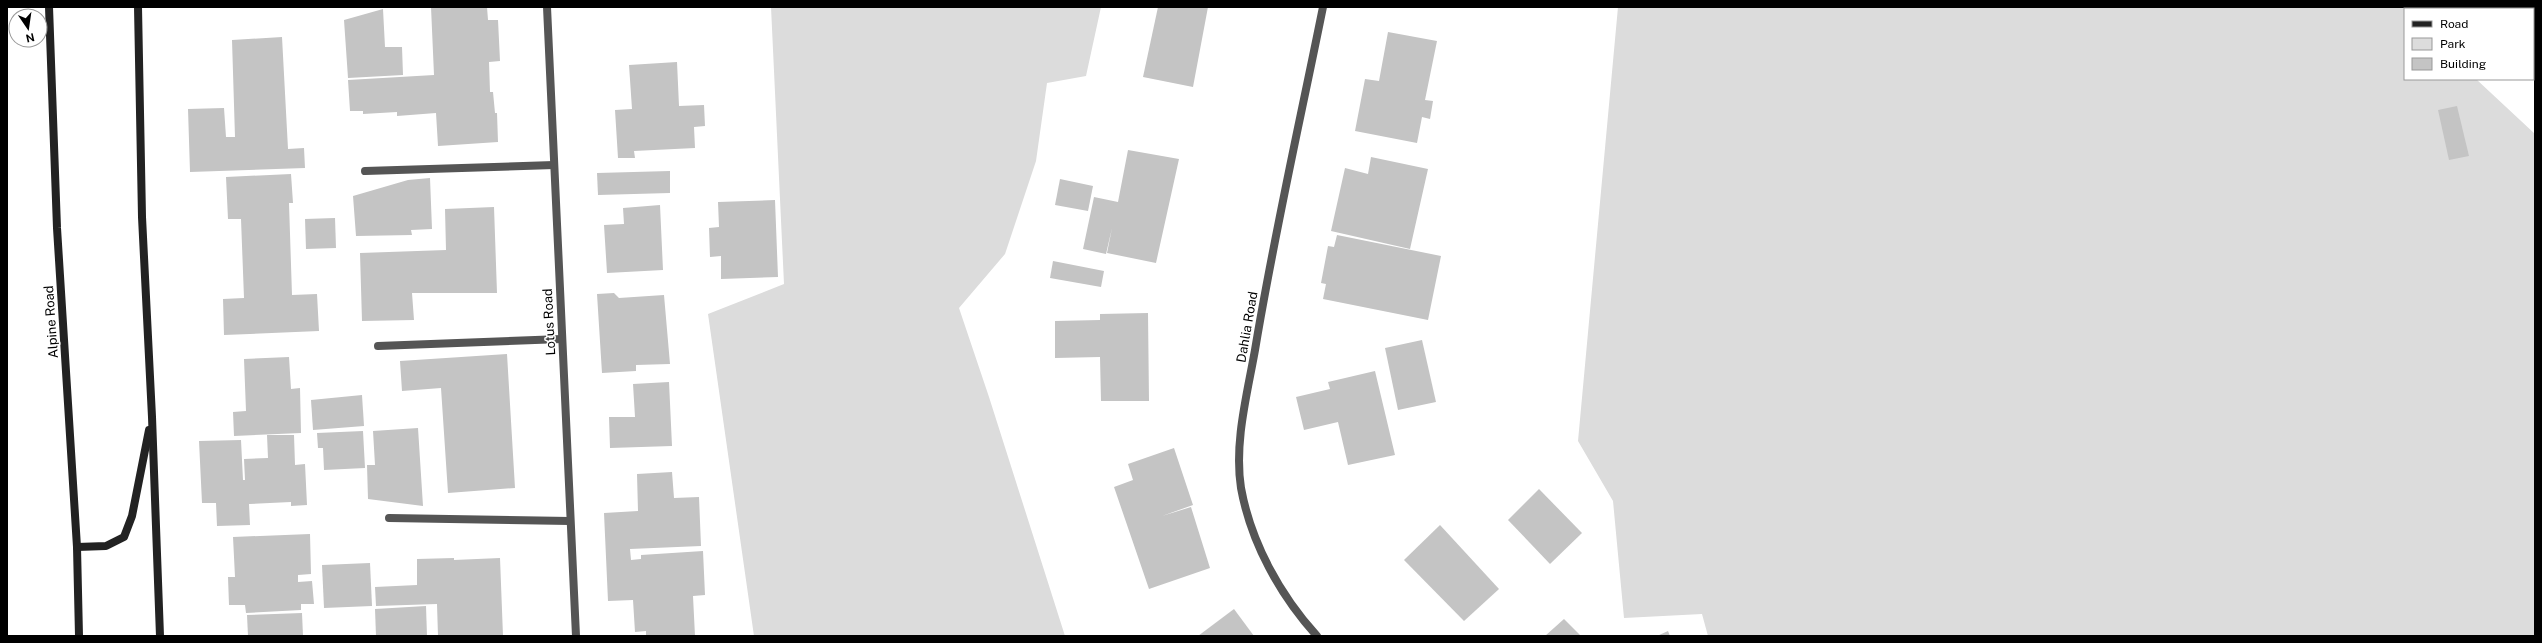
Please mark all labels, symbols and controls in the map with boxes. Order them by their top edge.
north arrow [8,8,48,48]
legend [2404,8,2534,80]
text: Road [2440,17,2468,31]
text: N [25,31,36,45]
text: Park [2440,37,2466,51]
text: Building [2440,57,2486,71]
street label: Alpine Road [41,285,61,359]
street label: Lotus Road [540,288,558,356]
street label: Dahlia Road [1233,290,1261,364]

